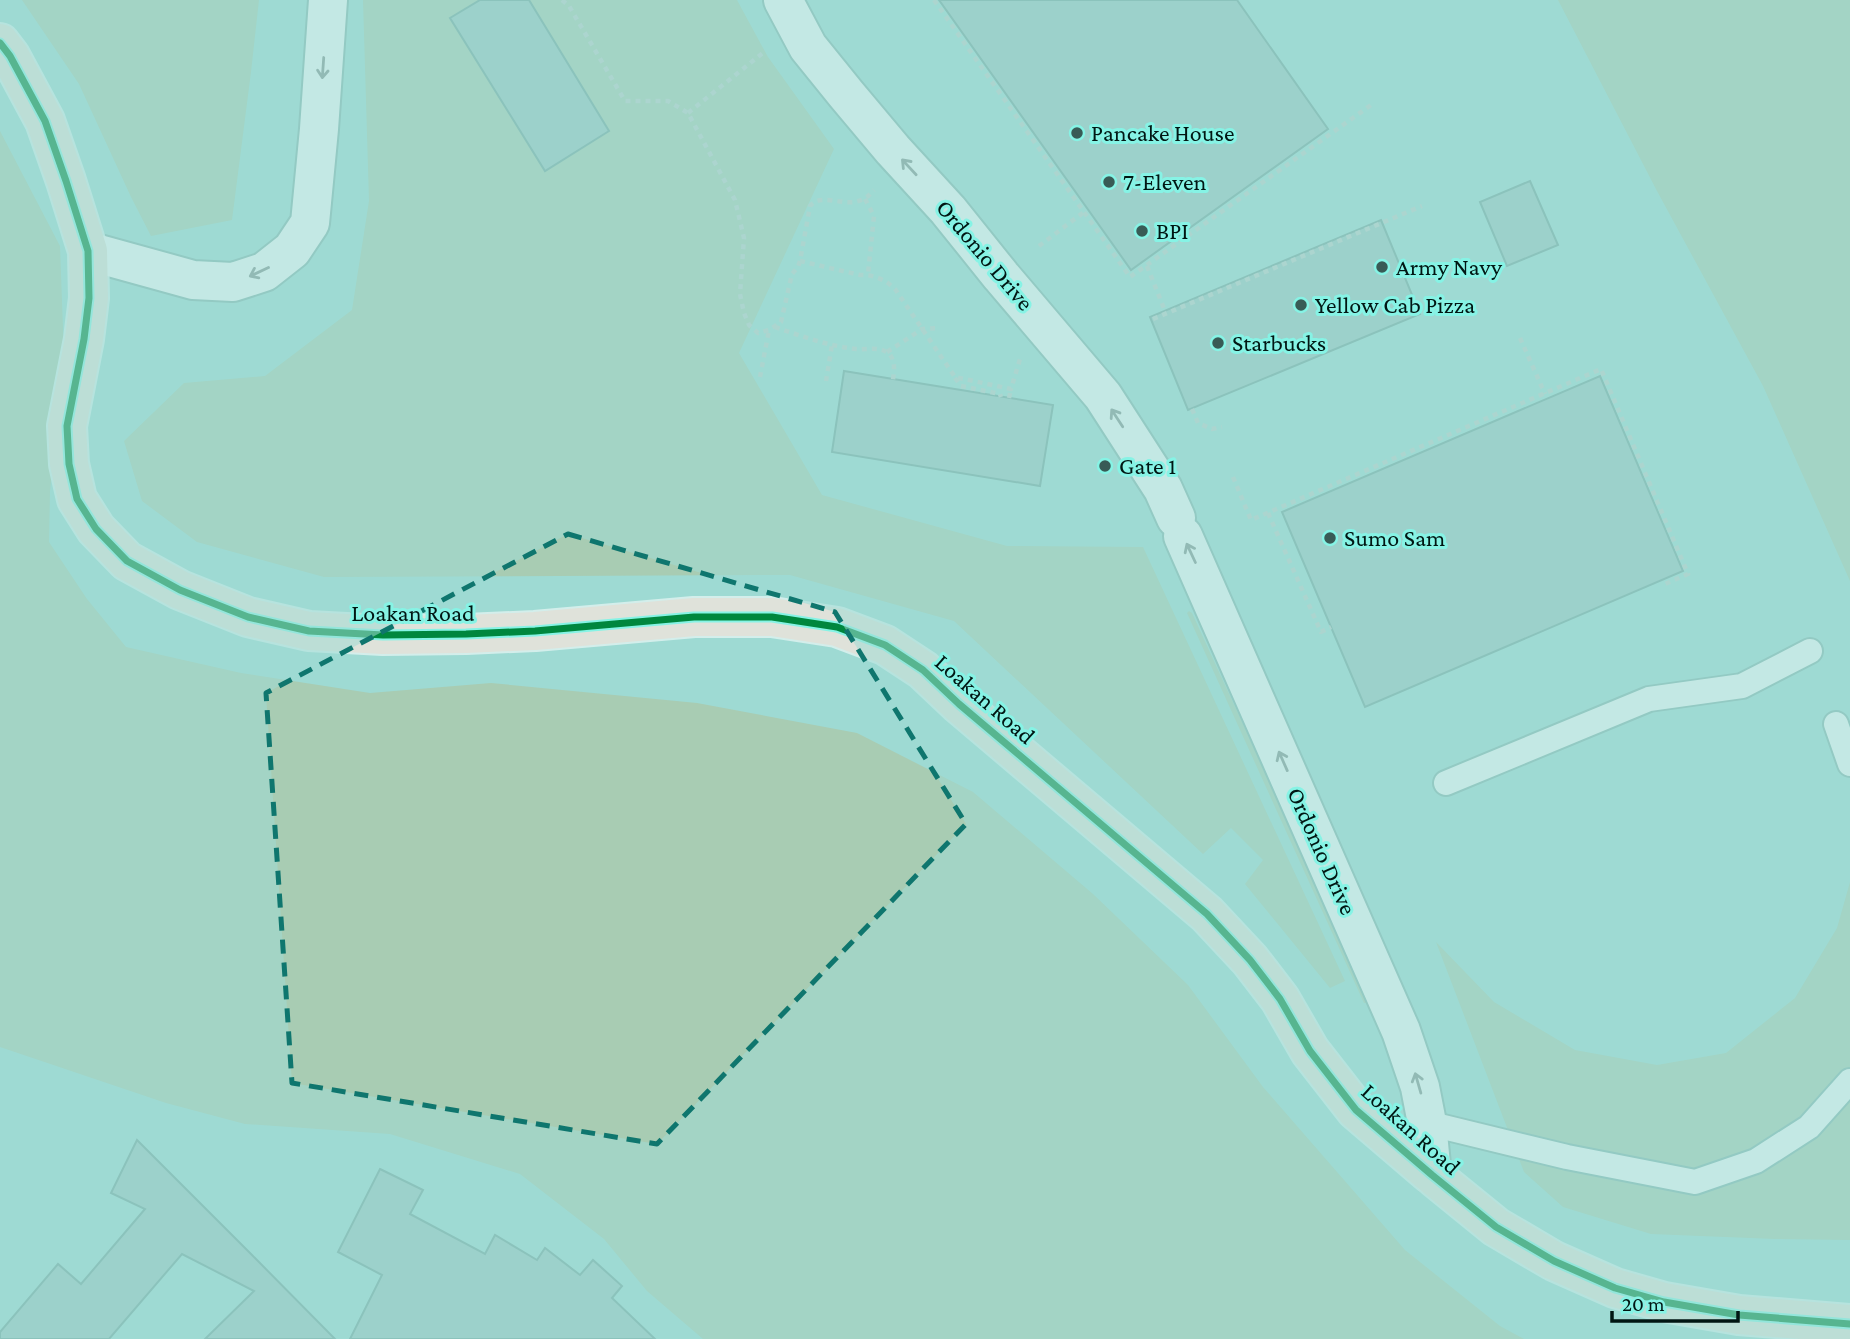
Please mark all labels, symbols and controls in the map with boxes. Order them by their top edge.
one-way arrow [316,56,329,79]
place label: Pancake House [1091,119,1234,146]
marker: Pancake House [1069,125,1085,141]
one-way arrow [901,158,917,176]
place label: 7-Eleven [1123,168,1207,195]
marker: 7-Eleven [1101,174,1117,190]
street label: Ordonio Drive [931,194,1040,316]
place label: BPI [1156,217,1188,244]
marker: BPI [1134,223,1150,239]
place label: Army Navy [1396,253,1503,280]
marker: Army Navy [1374,259,1390,275]
one-way arrow [249,266,270,279]
place label: Yellow Cab Pizza [1315,291,1475,318]
marker: Yellow Cab Pizza [1293,297,1309,313]
place label: Starbucks [1232,329,1326,356]
marker: Starbucks [1210,335,1226,351]
one-way arrow [1109,408,1123,428]
place label: Gate 1 [1119,452,1176,479]
marker: Gate 1 [1097,458,1113,474]
place label: Sumo Sam [1344,524,1445,551]
marker: Sumo Sam [1322,530,1338,546]
one-way arrow [1184,543,1197,564]
street label: Loakan Road [351,599,475,626]
street label: Loakan Road [930,648,1041,750]
one-way arrow [1276,751,1289,772]
street label: Ordonio Drive [1282,783,1363,919]
one-way arrow [1411,1073,1424,1095]
street label: Loakan Road [1356,1077,1467,1180]
scale bar [1612,1280,1738,1324]
text: 20 m [1622,1292,1665,1316]

